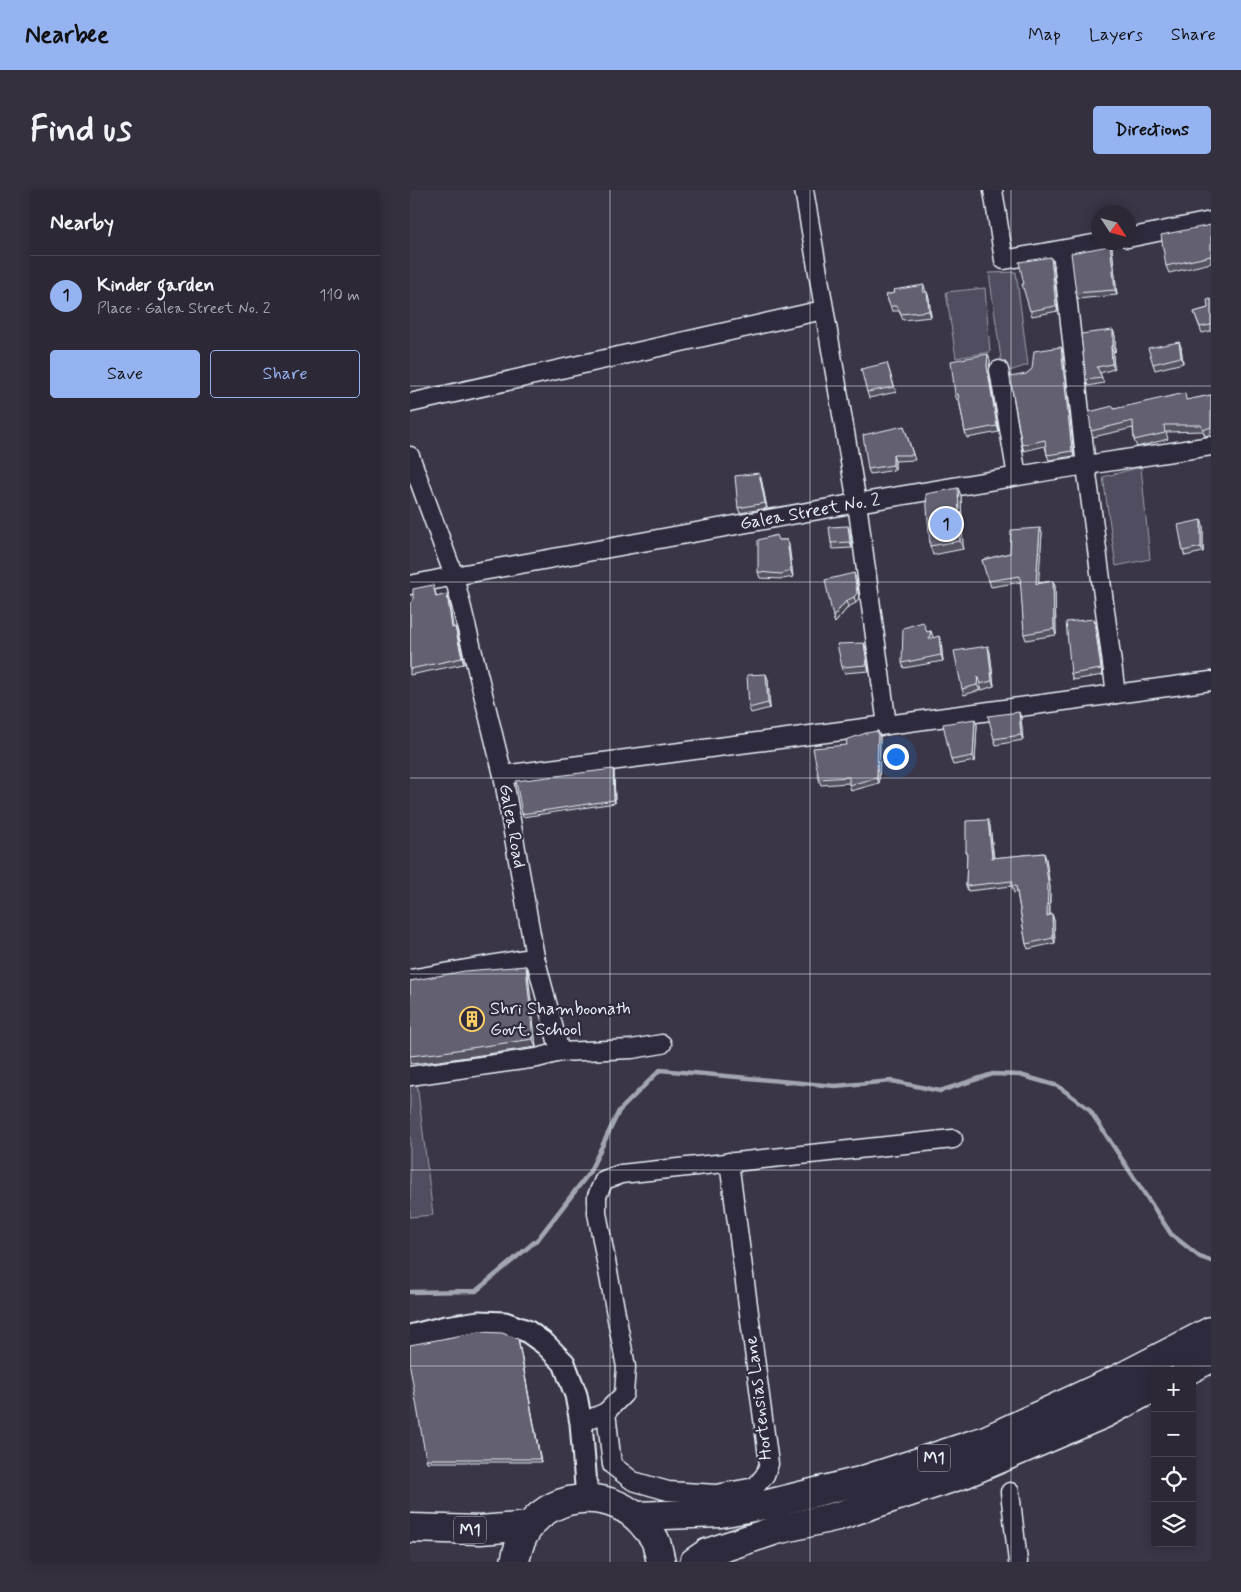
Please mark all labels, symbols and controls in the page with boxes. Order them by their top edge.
text: Nearbee [25,20,109,51]
text: Map [1028,23,1061,47]
text: Layers [1089,23,1143,47]
text: Share [1171,23,1216,47]
button: Directions [1093,106,1211,154]
text: Find us [30,107,132,153]
north arrow [1091,205,1136,250]
text: Nearby [50,209,114,237]
text: Kinder garden [97,273,215,298]
text: 1 [62,285,70,306]
text: 110 m [319,285,360,306]
text: Place · Galea Street No. 2 [97,298,271,319]
button: Save [50,350,200,398]
button: Share [210,350,360,398]
street label: Galea Street No. 2 [738,488,882,536]
pin: 1 [930,505,962,543]
your location [883,744,909,770]
street label: Galea Road [493,782,531,870]
place label: Shri Shamboonath Govt. School [490,997,631,1042]
building icon: Shri Shamboonath Govt. School [459,1006,485,1032]
street label: Hortensias Lane [739,1334,779,1462]
map controls [1151,1367,1196,1547]
button: + [1151,1367,1196,1412]
button: − [1151,1412,1196,1457]
road number: M1 [918,1444,950,1472]
button: locate [1151,1457,1196,1502]
button: layers [1151,1502,1196,1547]
road number: M1 [454,1516,486,1544]

